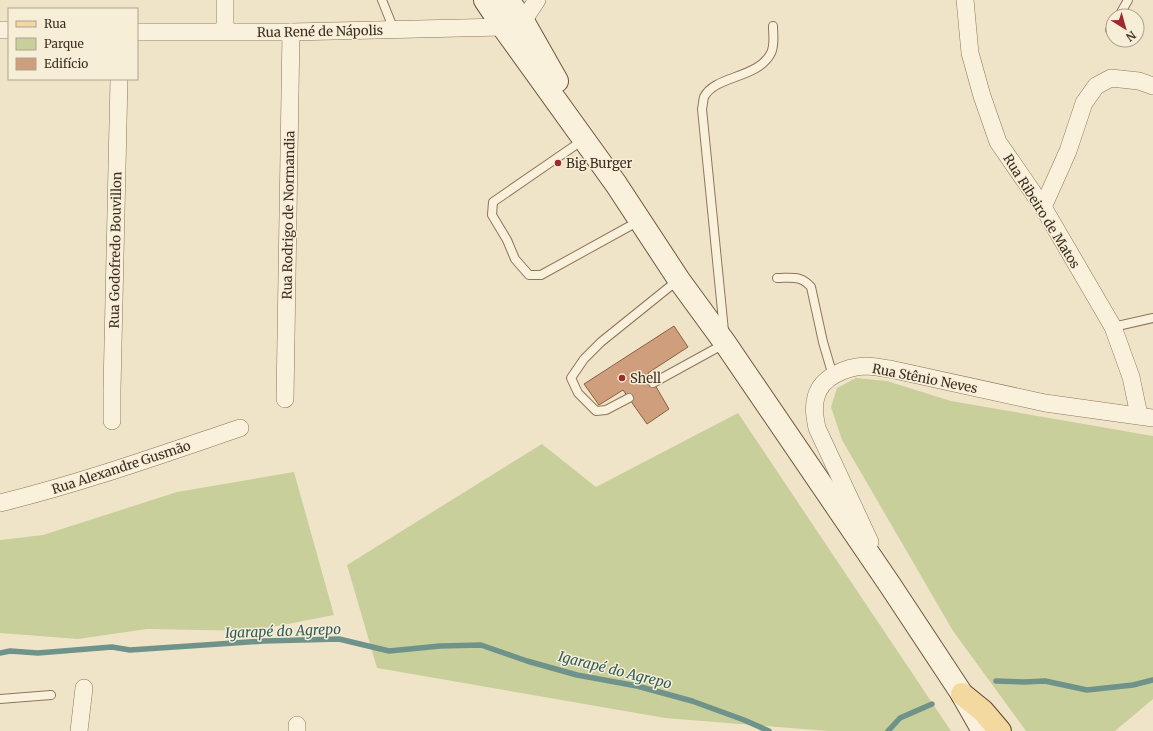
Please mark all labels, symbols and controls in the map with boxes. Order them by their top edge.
legend [8,8,138,80]
north arrow [1105,8,1145,48]
text: Rua [44,16,67,31]
street label: Rua René de Nápolis [257,22,383,41]
text: N [1123,28,1139,44]
text: Parque [44,36,84,51]
text: Edifício [44,56,88,71]
street label: Rua Rodrigo de Normandia [279,130,298,300]
street label: Rua Ribeiro de Matos [999,151,1084,272]
place label: Big Burger [566,155,632,172]
marker: Big Burger [553,158,563,168]
street label: Rua Godofredo Bouvillon [106,171,125,328]
street label: Rua Stênio Neves [871,360,979,397]
place label: Shell [630,370,661,387]
marker: Shell [617,373,627,383]
street label: Rua Alexandre Gusmão [49,437,193,498]
water label: Igarapé do Agrepo [225,620,341,642]
water label: Igarapé do Agrepo [556,647,674,693]

